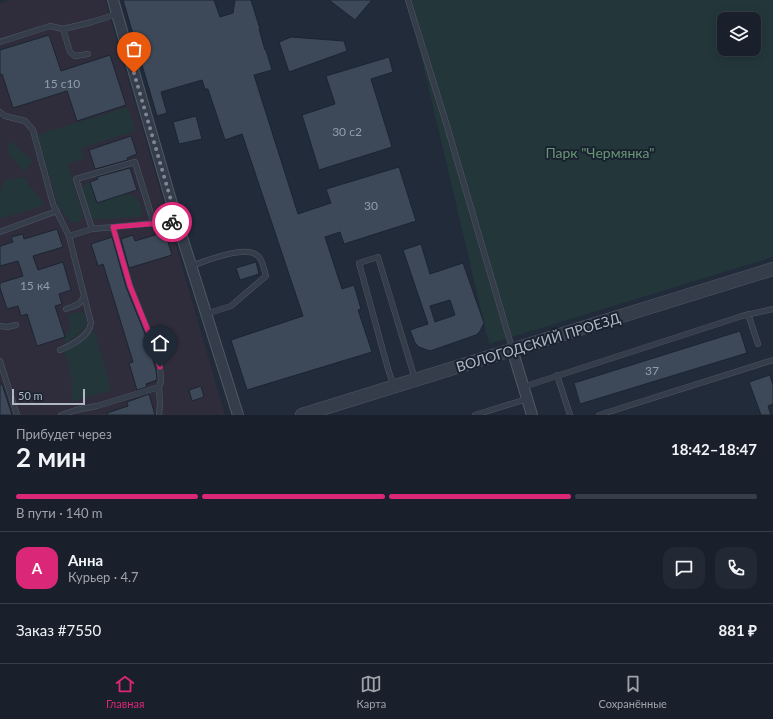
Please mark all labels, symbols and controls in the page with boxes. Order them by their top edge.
map controls [717,12,761,56]
button: layers [717,12,761,56]
pin [117,32,151,73]
icon: bag [123,38,145,60]
house number: 15 с10 [44,76,80,91]
house number: 30 с2 [332,124,362,139]
park label: Парк "Чермянка" [545,144,655,161]
house number: 30 [364,198,378,213]
courier [152,202,192,242]
icon: bike [161,211,183,233]
house number: 15 к4 [20,278,50,293]
street label: ВОЛОГОДСКИЙ ПРОЕЗД [454,309,622,375]
pin [143,326,177,367]
icon: home [149,332,171,354]
house number: 37 [645,363,659,378]
scale bar [12,387,85,406]
text: 50 m [18,389,43,402]
text: Прибудет через [16,426,112,442]
text: 18:42–18:47 [671,440,757,458]
text: 2 мин [16,441,86,473]
text: В пути · 140 m [16,505,102,521]
button: chat [663,547,705,589]
button: phone [715,547,757,589]
text: Анна [68,551,103,569]
text: А [32,559,42,577]
text: Курьер · 4.7 [68,569,139,585]
text: Заказ #7550 [16,621,101,639]
text: 881 ₽ [719,621,757,639]
tab: Главная [106,673,144,710]
tab: Карта [356,673,386,710]
tab: Сохранённые [598,673,667,710]

